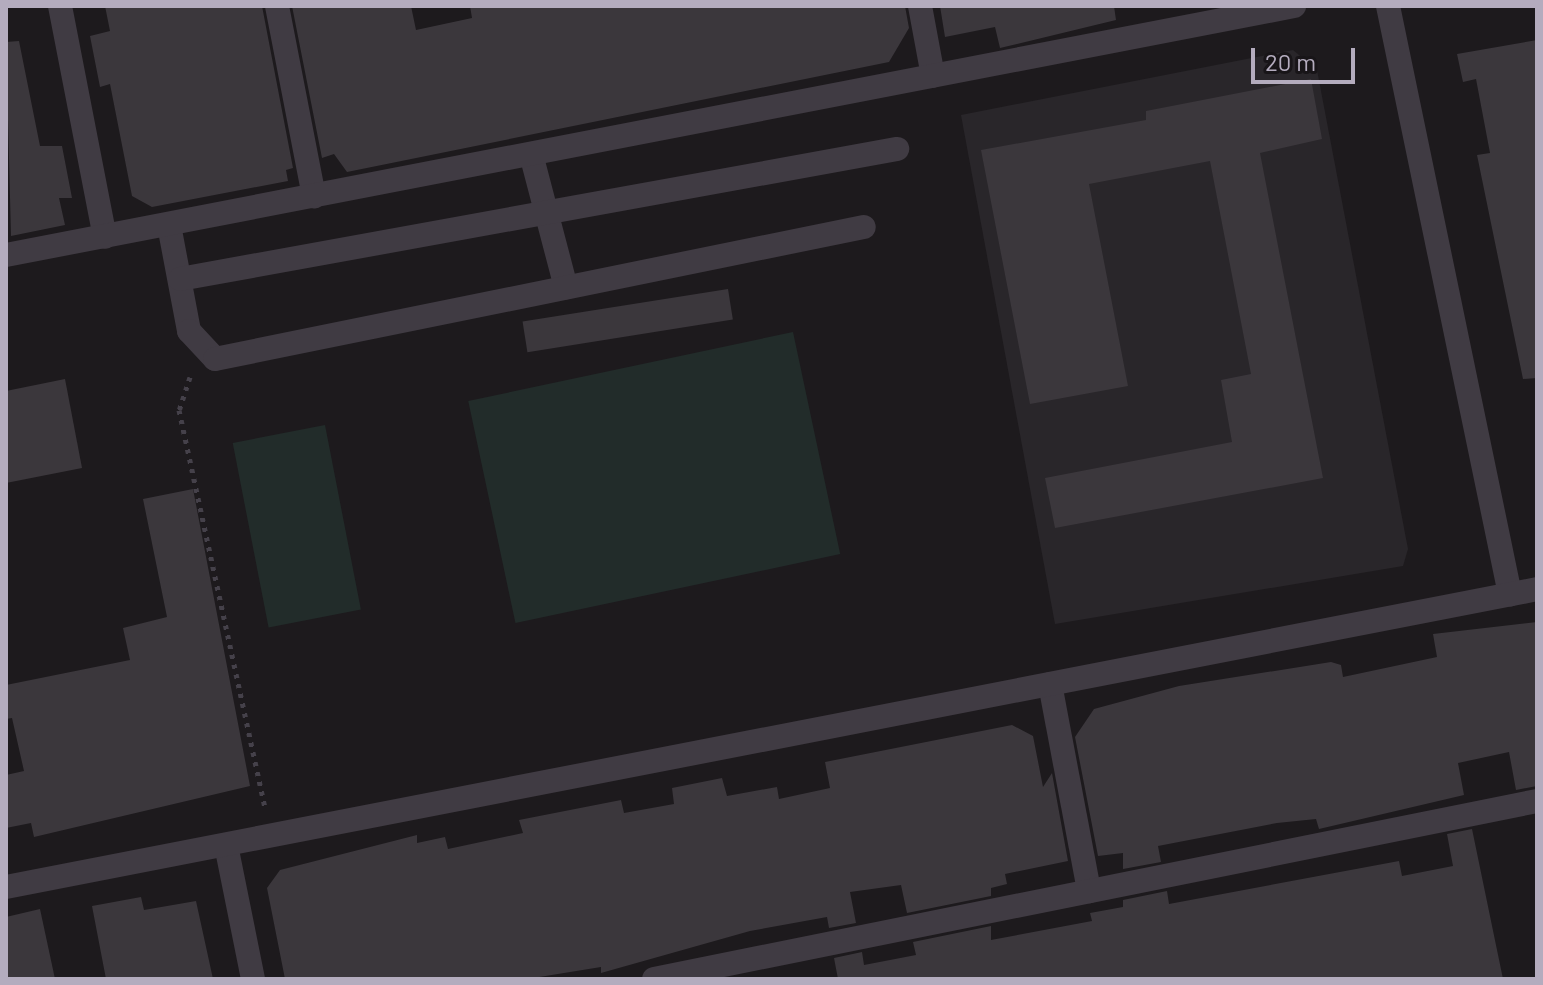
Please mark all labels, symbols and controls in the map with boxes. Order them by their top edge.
scale bar [1255,32,1359,82]
text: 20 m [1265,47,1316,76]

